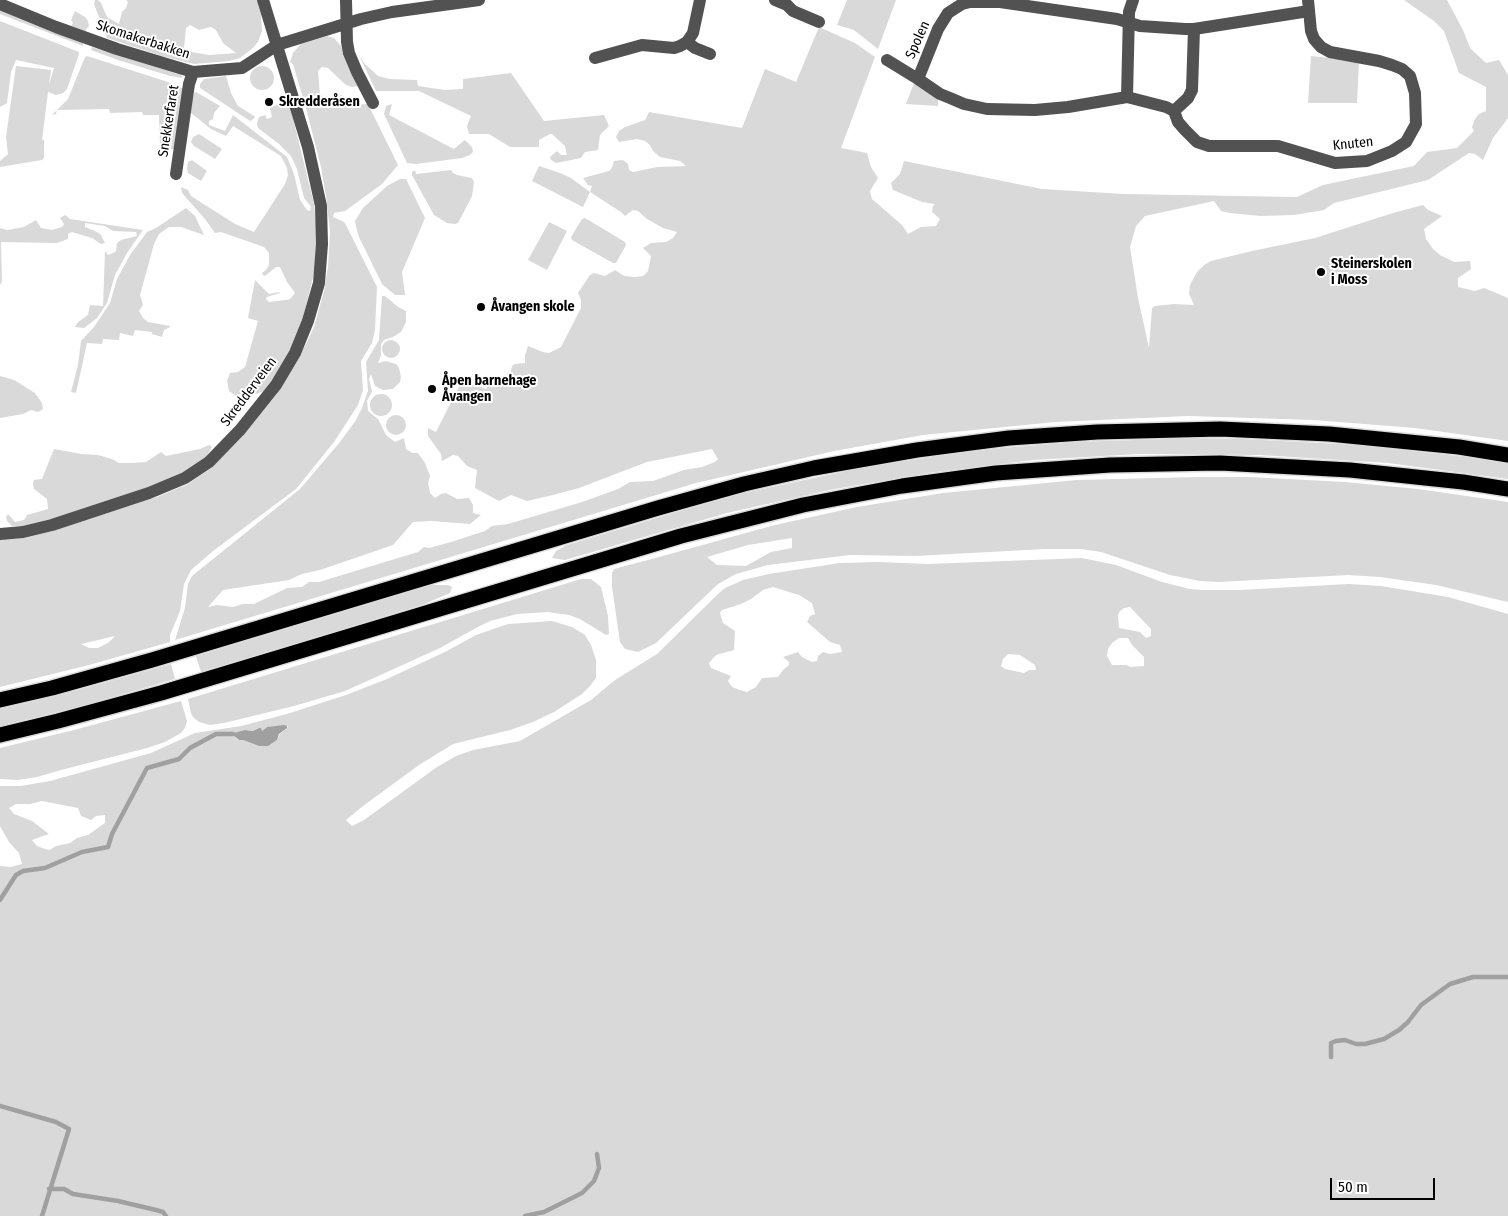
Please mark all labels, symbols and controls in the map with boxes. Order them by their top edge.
street label: Skomakerbakken [94,17,192,63]
street label: Spolen [902,18,934,62]
street label: Snekkerfaret [155,84,183,158]
place label: Skredderåsen [279,94,360,110]
marker: Skredderåsen [263,96,275,108]
street label: Knuten [1332,134,1374,154]
place label: Steinerskolen i Moss [1331,256,1412,288]
marker: Steinerskolen i Moss [1315,266,1327,278]
place label: Åvangen skole [491,299,575,315]
marker: Åvangen skole [475,301,487,313]
street label: Skredderveien [217,354,281,430]
place label: Åpen barnehage Åvangen [442,373,536,406]
marker: Åpen barnehage Åvangen [426,383,438,395]
scale bar [1333,1168,1438,1200]
text: 50 m [1338,1178,1368,1196]

